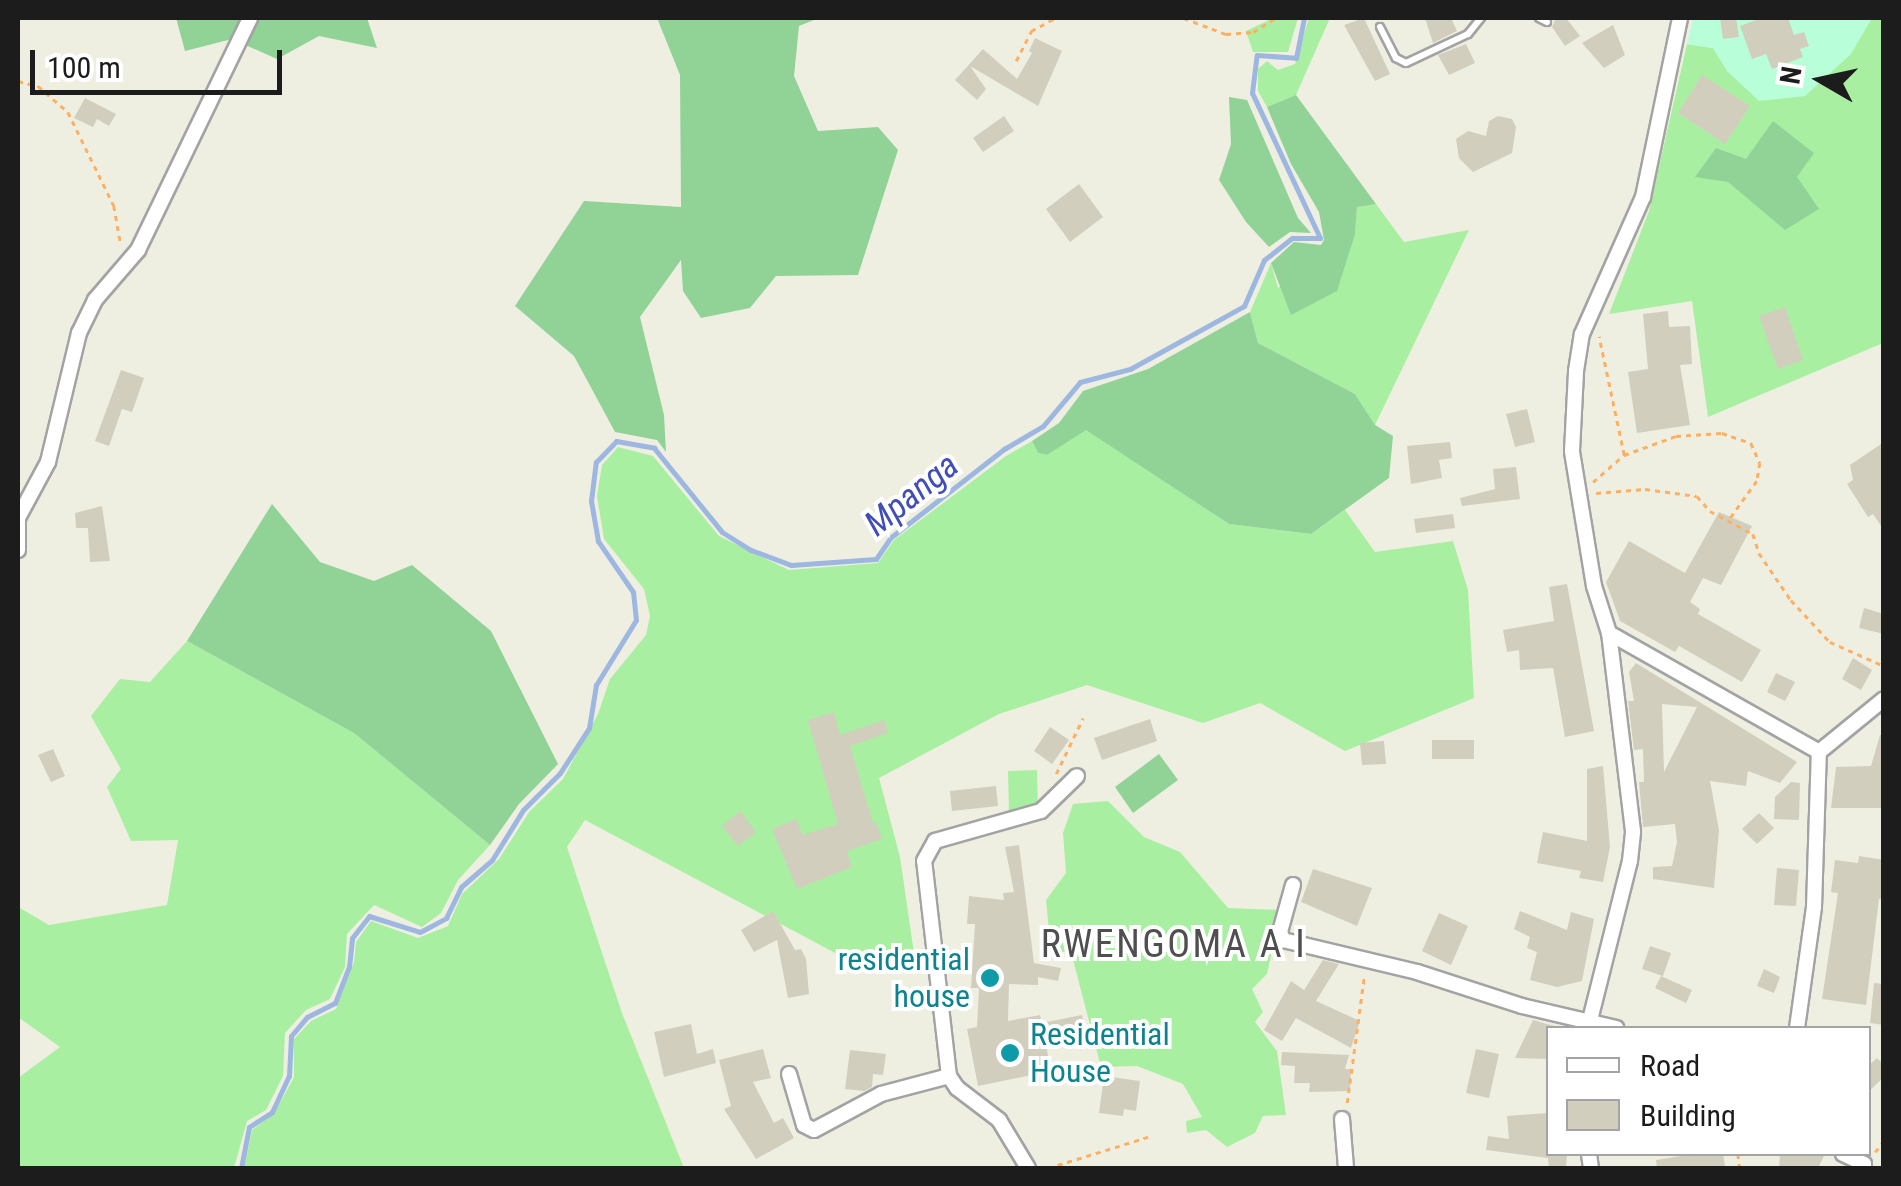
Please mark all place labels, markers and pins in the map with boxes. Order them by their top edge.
place label: residential house [838,941,970,1016]
marker: residential house [979,967,1001,989]
place label: Residential House [1030,1016,1170,1091]
marker: Residential House [999,1042,1021,1064]

